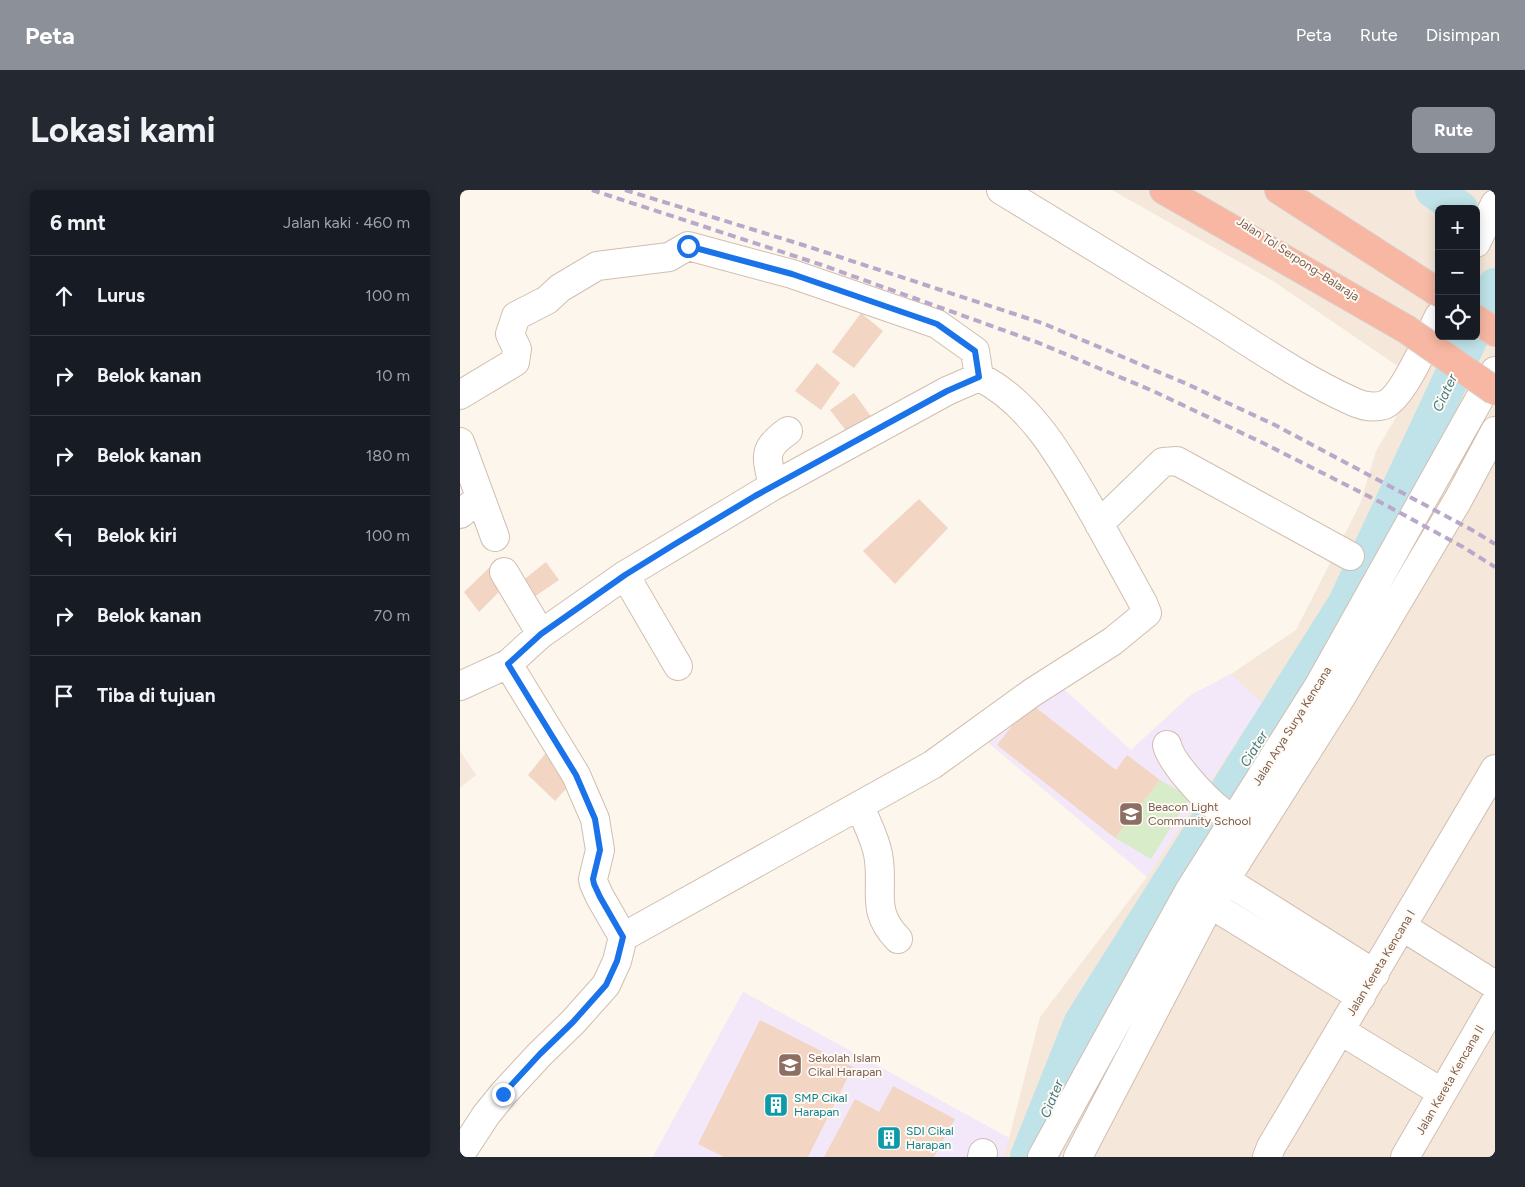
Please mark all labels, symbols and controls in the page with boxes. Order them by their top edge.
text: Peta [25,21,75,50]
text: Peta [1296,24,1332,46]
text: Rute [1360,24,1398,46]
text: Disimpan [1426,24,1500,46]
button: Rute [1412,107,1495,153]
text: Lokasi kami [30,109,216,151]
map controls [1435,205,1480,340]
button: + [1435,205,1480,250]
text: 6 mnt [50,210,106,235]
text: Jalan kaki · 460 m [283,213,410,232]
street label: Jalan Tol Serpong–Balaraja [1234,214,1362,304]
route start [677,235,700,258]
button: − [1435,250,1480,295]
icon: ahead [50,282,78,310]
text: Lurus [97,284,145,307]
text: 100 m [365,286,410,305]
button: locate [1435,295,1480,340]
icon: right [50,362,78,390]
text: Belok kanan [97,364,201,387]
text: 10 m [376,366,410,385]
water label: Ciater [1429,370,1462,414]
icon: right [50,442,78,470]
text: Belok kanan [97,444,201,467]
text: 180 m [366,446,410,465]
icon: left [50,522,78,550]
text: Belok kiri [97,524,177,547]
text: 100 m [365,526,410,545]
icon: right [50,602,78,630]
text: Belok kanan [97,604,201,627]
text: 70 m [374,606,410,625]
street label: Jalan Arya Surya Kencana [1250,664,1334,788]
icon: arrive [50,682,78,710]
text: Tiba di tujuan [97,684,216,707]
water label: Ciater [1236,727,1272,770]
place label: Beacon Light Community School [1148,800,1251,828]
school or university icon: Beacon Light Community School [1118,801,1144,827]
street label: Jalan Kereta Kencana I [1344,908,1418,1018]
street label: Jalan Kereta Kencana II [1413,1023,1487,1137]
place label: Sekolah Islam Cikal Harapan [808,1051,882,1079]
school or university icon: Sekolah Islam Cikal Harapan [777,1052,803,1078]
water label: Ciater [1037,1076,1068,1120]
route end [492,1083,515,1106]
place label: SMP Cikal Harapan [794,1091,847,1119]
building icon: SMP Cikal Harapan [763,1092,789,1118]
place label: SDI Cikal Harapan [906,1124,954,1152]
building icon: SDI Cikal Harapan [876,1125,902,1151]

